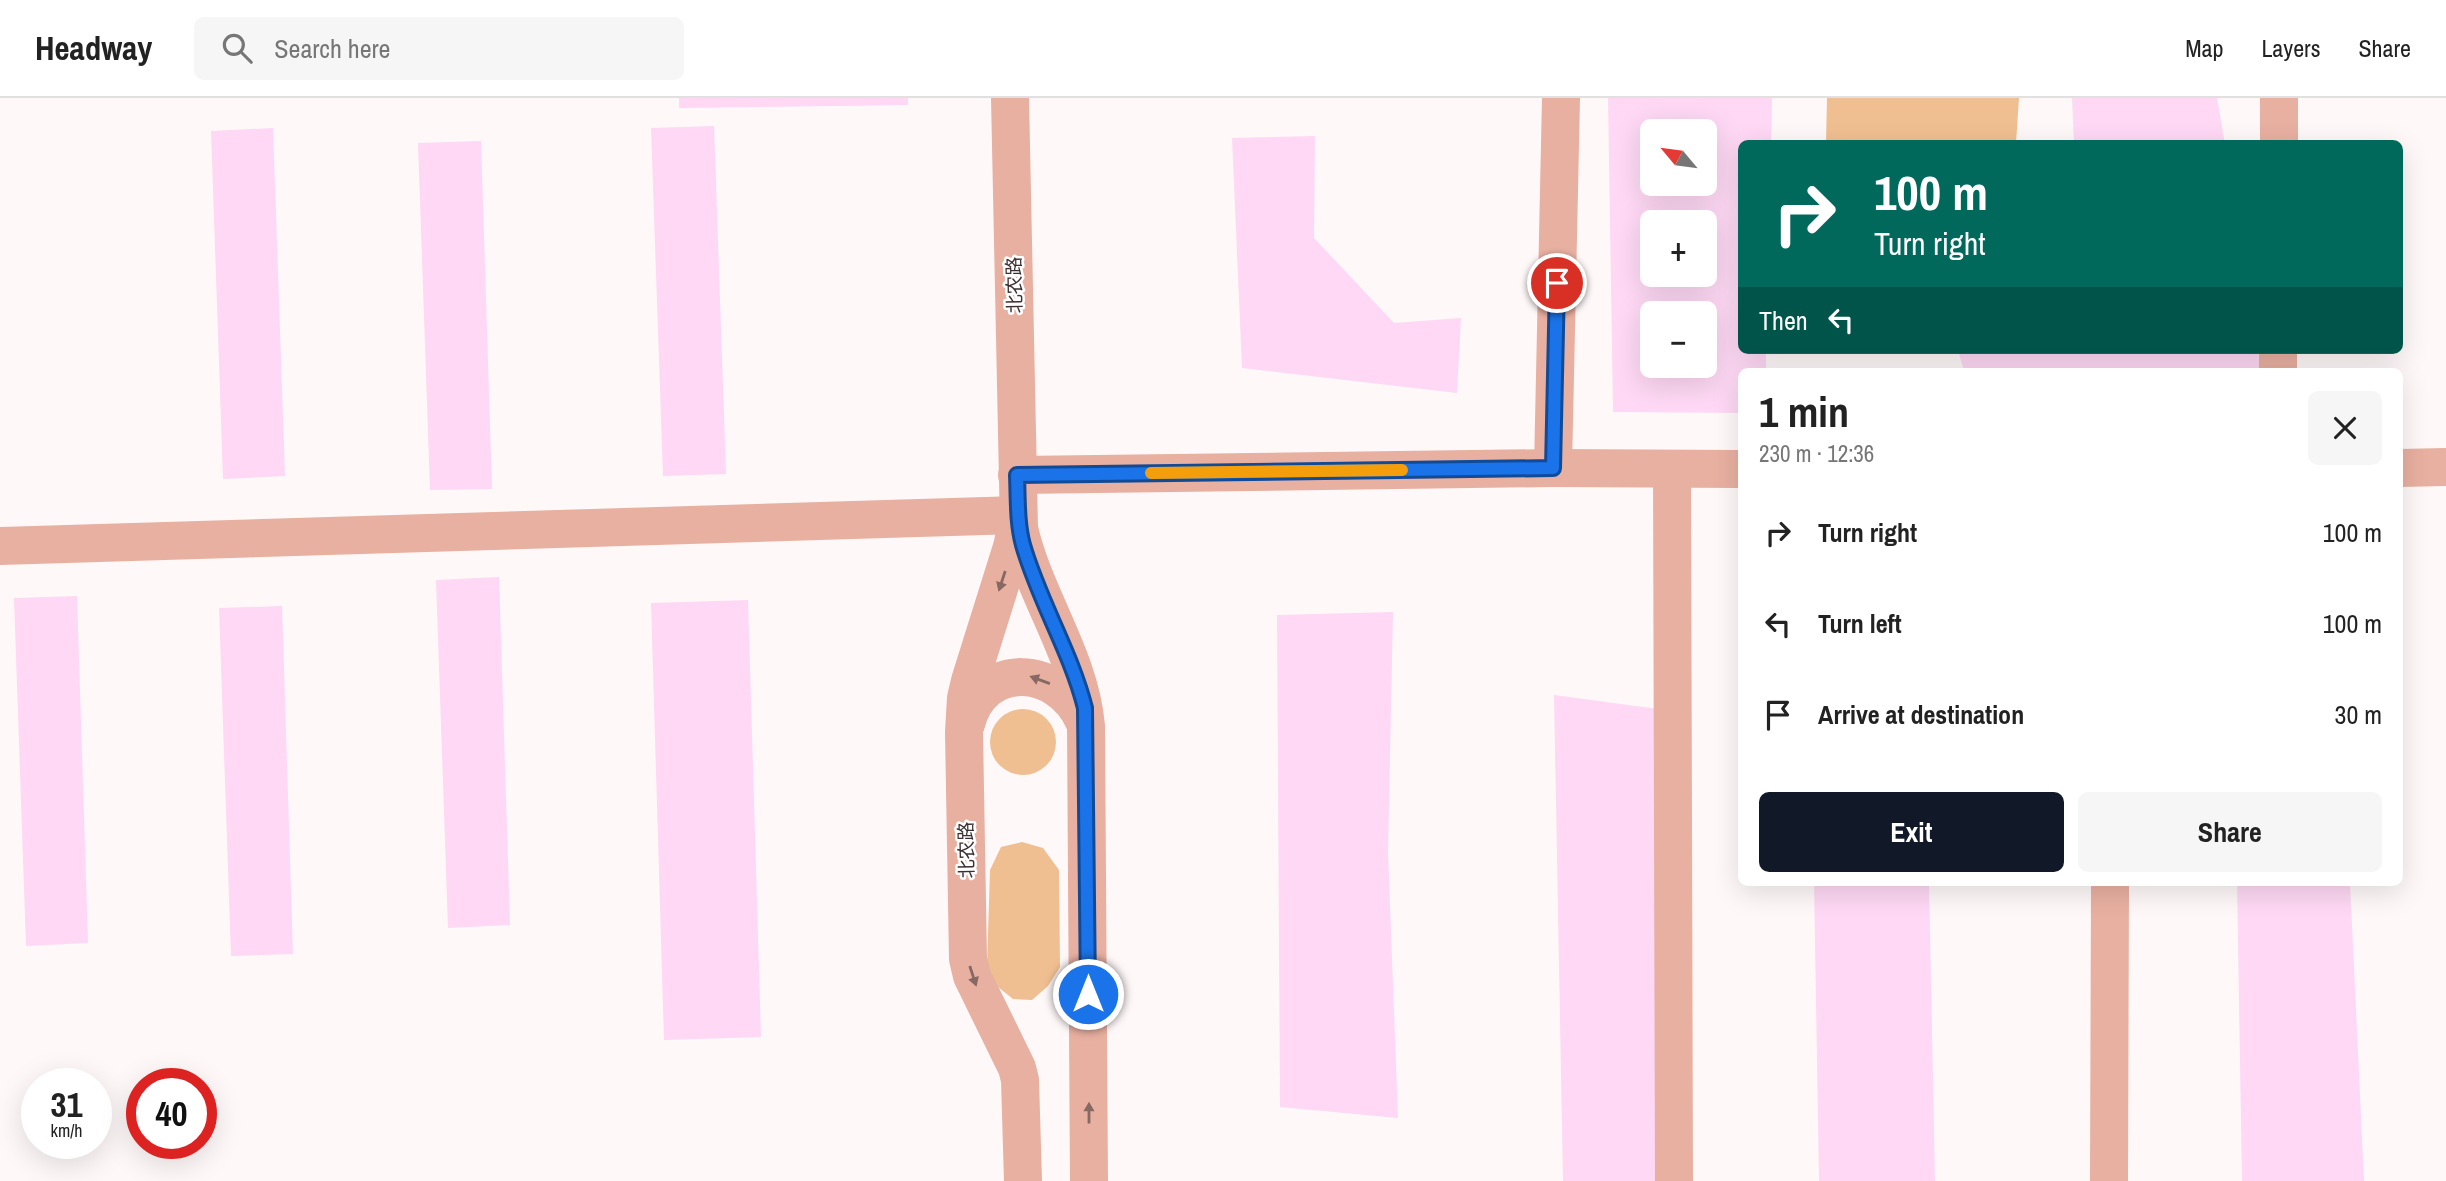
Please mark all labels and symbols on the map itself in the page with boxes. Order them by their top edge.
north arrow [1640,119,1717,196]
pin [1527,253,1587,313]
street label: 北农路 [1001,256,1027,314]
one-way arrow [996,571,1006,592]
one-way arrow [1030,674,1051,685]
street label: 北农路 [953,821,979,879]
position arrow [1051,957,1125,1031]
one-way arrow [968,966,979,987]
speed limit sign: 40 [126,1068,217,1159]
one-way arrow [1083,1102,1095,1124]

